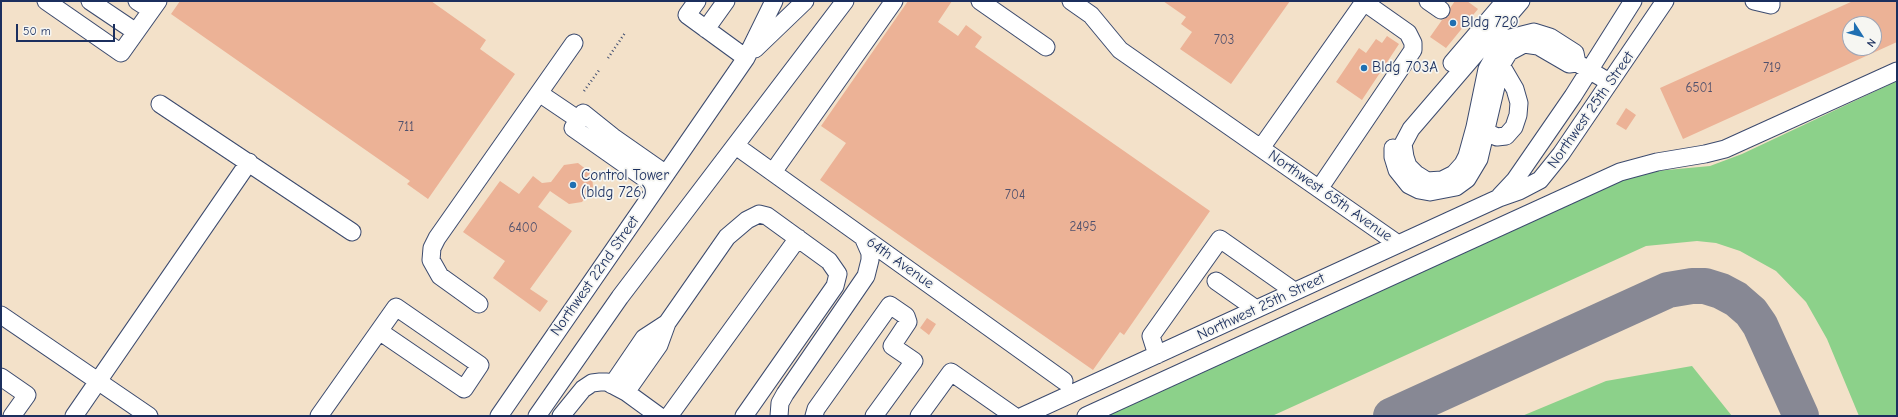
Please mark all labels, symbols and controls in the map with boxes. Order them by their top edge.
place label: Bldg 720 [1461,14,1519,32]
scale bar [18,16,117,42]
north arrow [1842,16,1882,56]
marker: Bldg 720 [1448,18,1458,28]
text: 50 m [23,24,51,38]
house number: 703 [1214,32,1234,48]
text: N [1864,36,1879,49]
street label: Northwest 25th Street [1544,48,1638,172]
place label: Bldg 703A [1372,59,1438,77]
house number: 719 [1763,60,1781,76]
marker: Bldg 703A [1359,63,1369,73]
house number: 6501 [1685,80,1713,96]
house number: 711 [398,119,414,135]
street label: Northwest 65th Avenue [1265,146,1395,246]
place label: Control Tower (bldg 726) [581,167,669,202]
marker: Control Tower (bldg 726) [568,180,578,190]
house number: 704 [1005,187,1025,203]
street label: Northwest 22nd Street [547,213,643,339]
house number: 2495 [1070,219,1096,235]
house number: 6400 [508,220,538,236]
street label: 64th Avenue [863,233,937,293]
street label: Northwest 25th Street [1194,270,1328,344]

